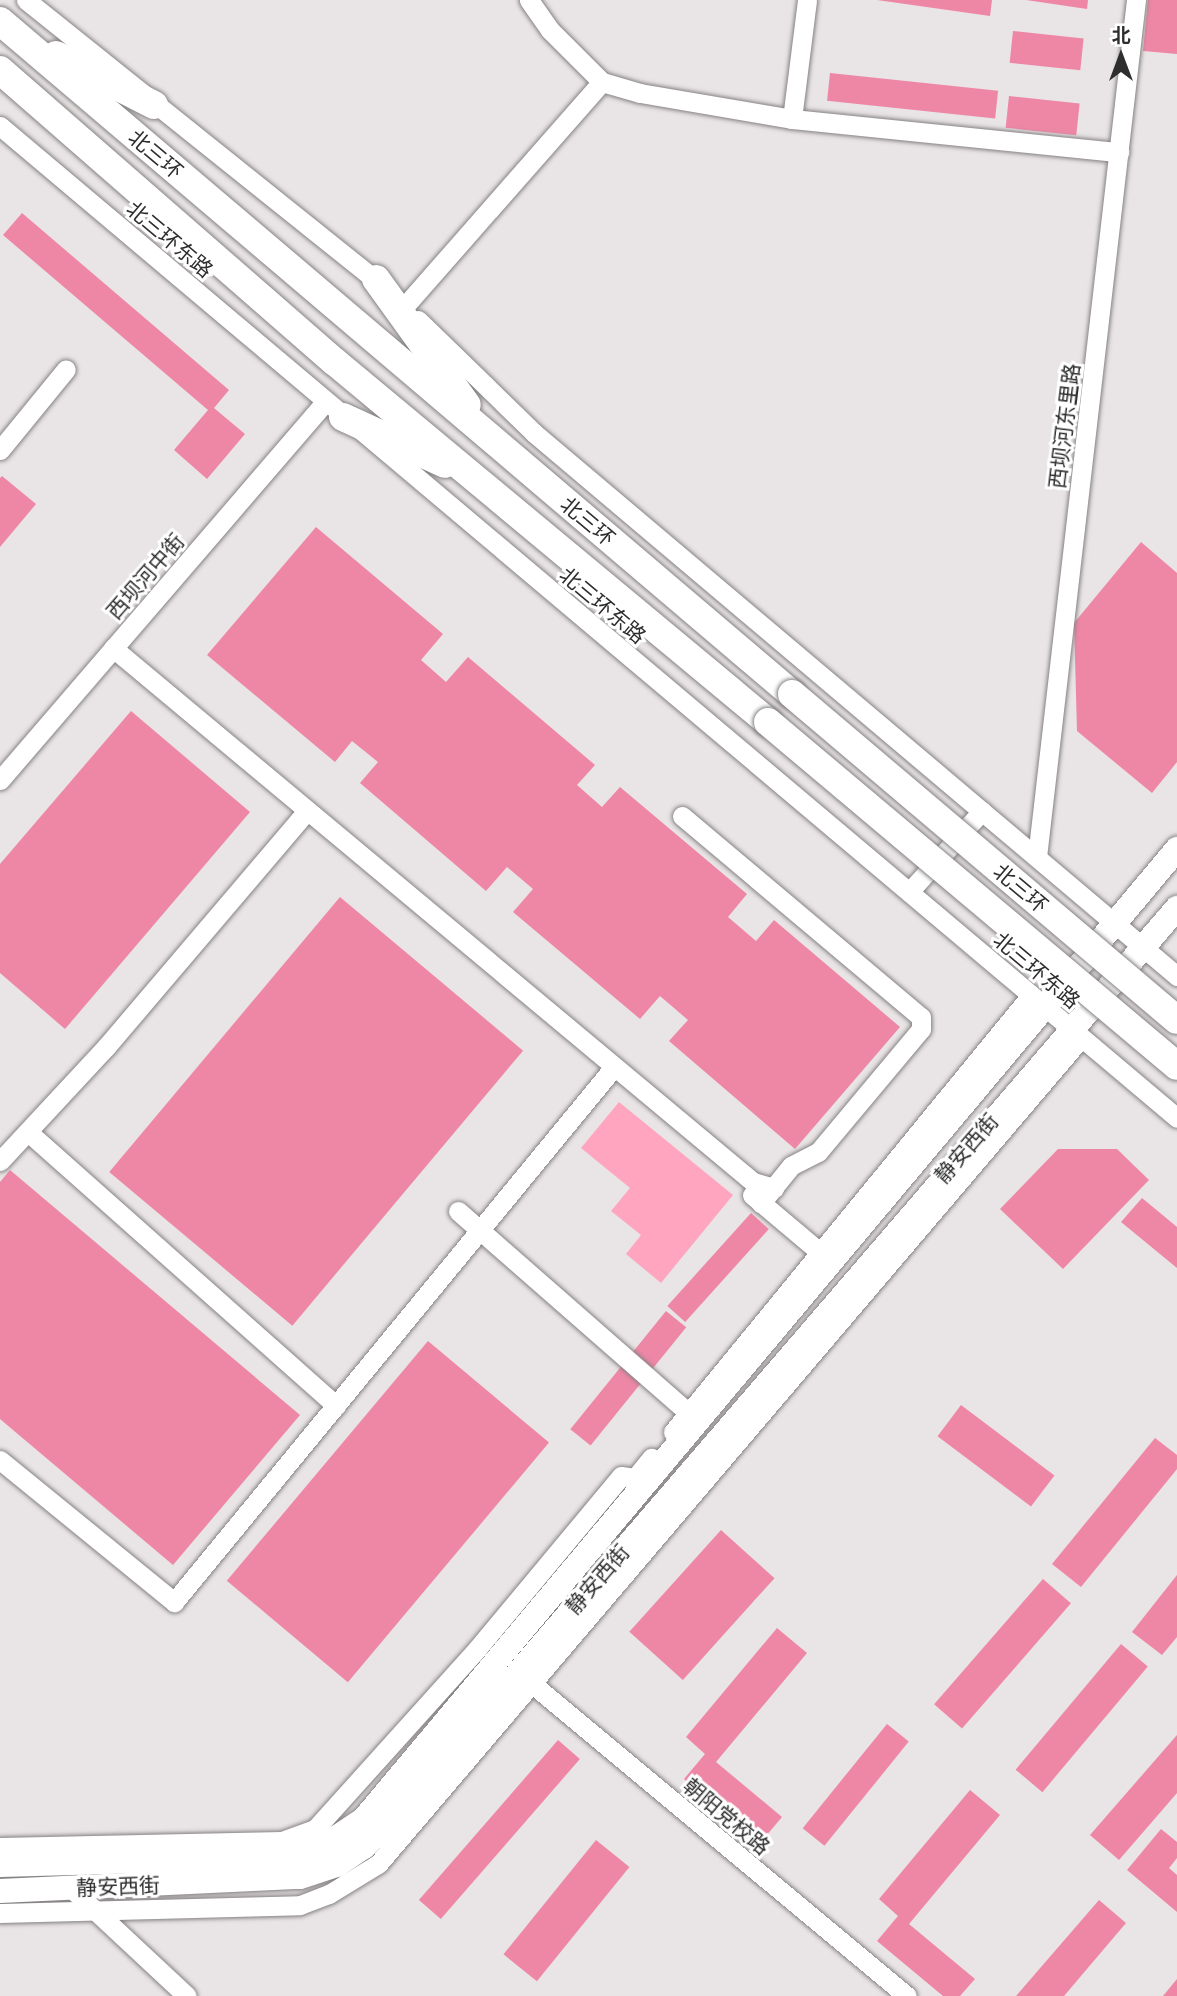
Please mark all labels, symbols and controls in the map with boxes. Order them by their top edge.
north arrow [1086,21,1156,91]
text: 北 [1111,22,1131,48]
street label: 北三环 [124,124,188,184]
street label: 北三环东路 [122,196,218,282]
street label: 西坝河东里路 [1044,362,1084,490]
street label: 北三环 [556,491,620,551]
street label: 西坝河中街 [101,528,189,624]
street label: 北三环东路 [555,562,651,648]
street label: 北三环 [989,858,1053,918]
street label: 北三环东路 [989,927,1085,1013]
street label: 静安西街 [929,1108,1003,1188]
street label: 静安西街 [560,1539,634,1619]
street label: 朝阳党校路 [679,1773,775,1859]
street label: 静安西街 [76,1872,160,1900]

